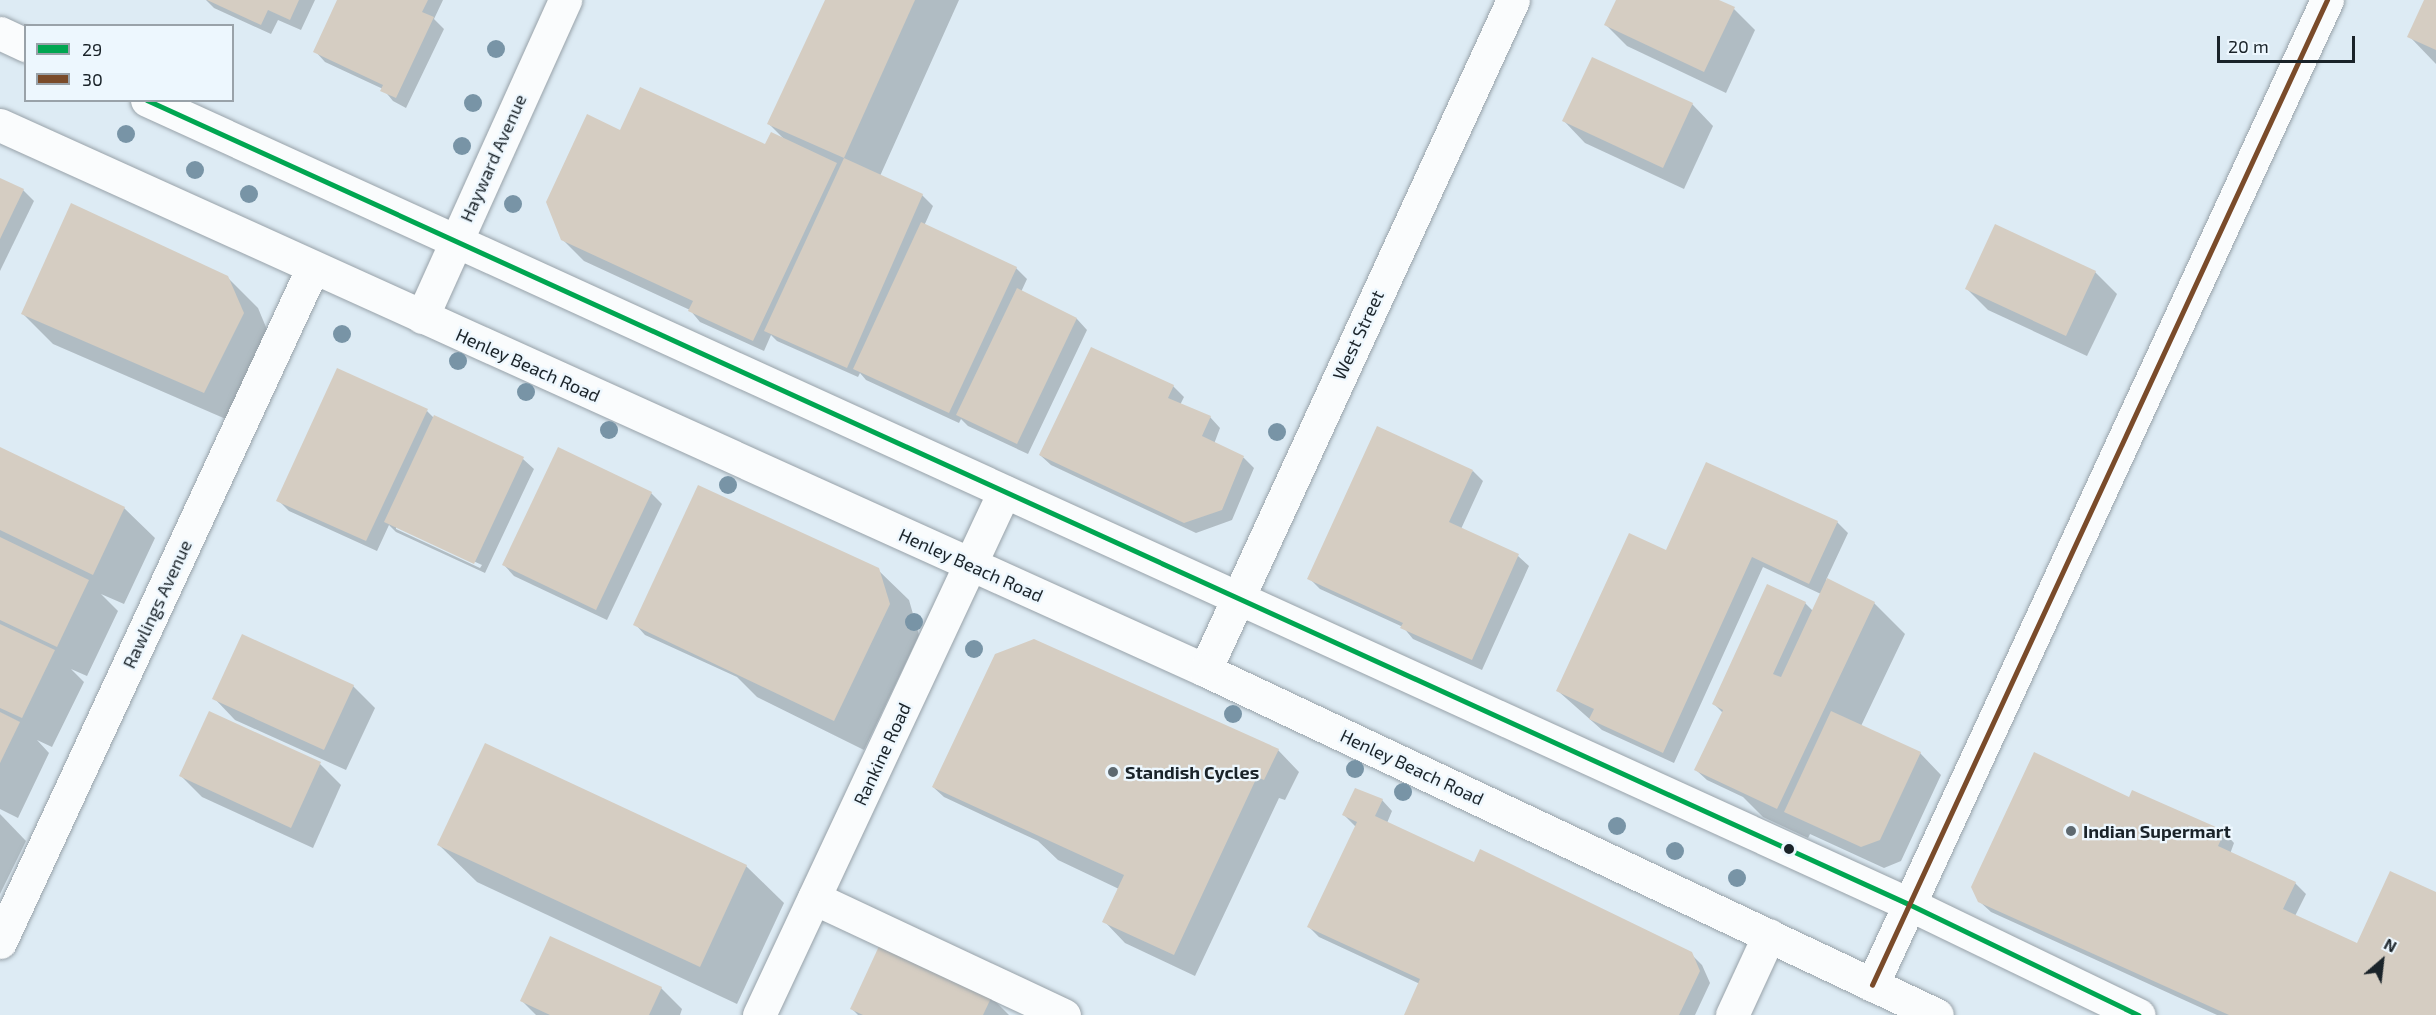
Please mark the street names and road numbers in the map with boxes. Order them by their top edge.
street label: Hayward Avenue [455,91,531,225]
street label: West Street [1328,287,1388,383]
street label: Henley Beach Road [452,323,604,407]
street label: Henley Beach Road [895,523,1047,607]
street label: Rawlings Avenue [118,536,196,672]
street label: Rankine Road [849,699,915,809]
street label: Henley Beach Road [1337,724,1487,810]

